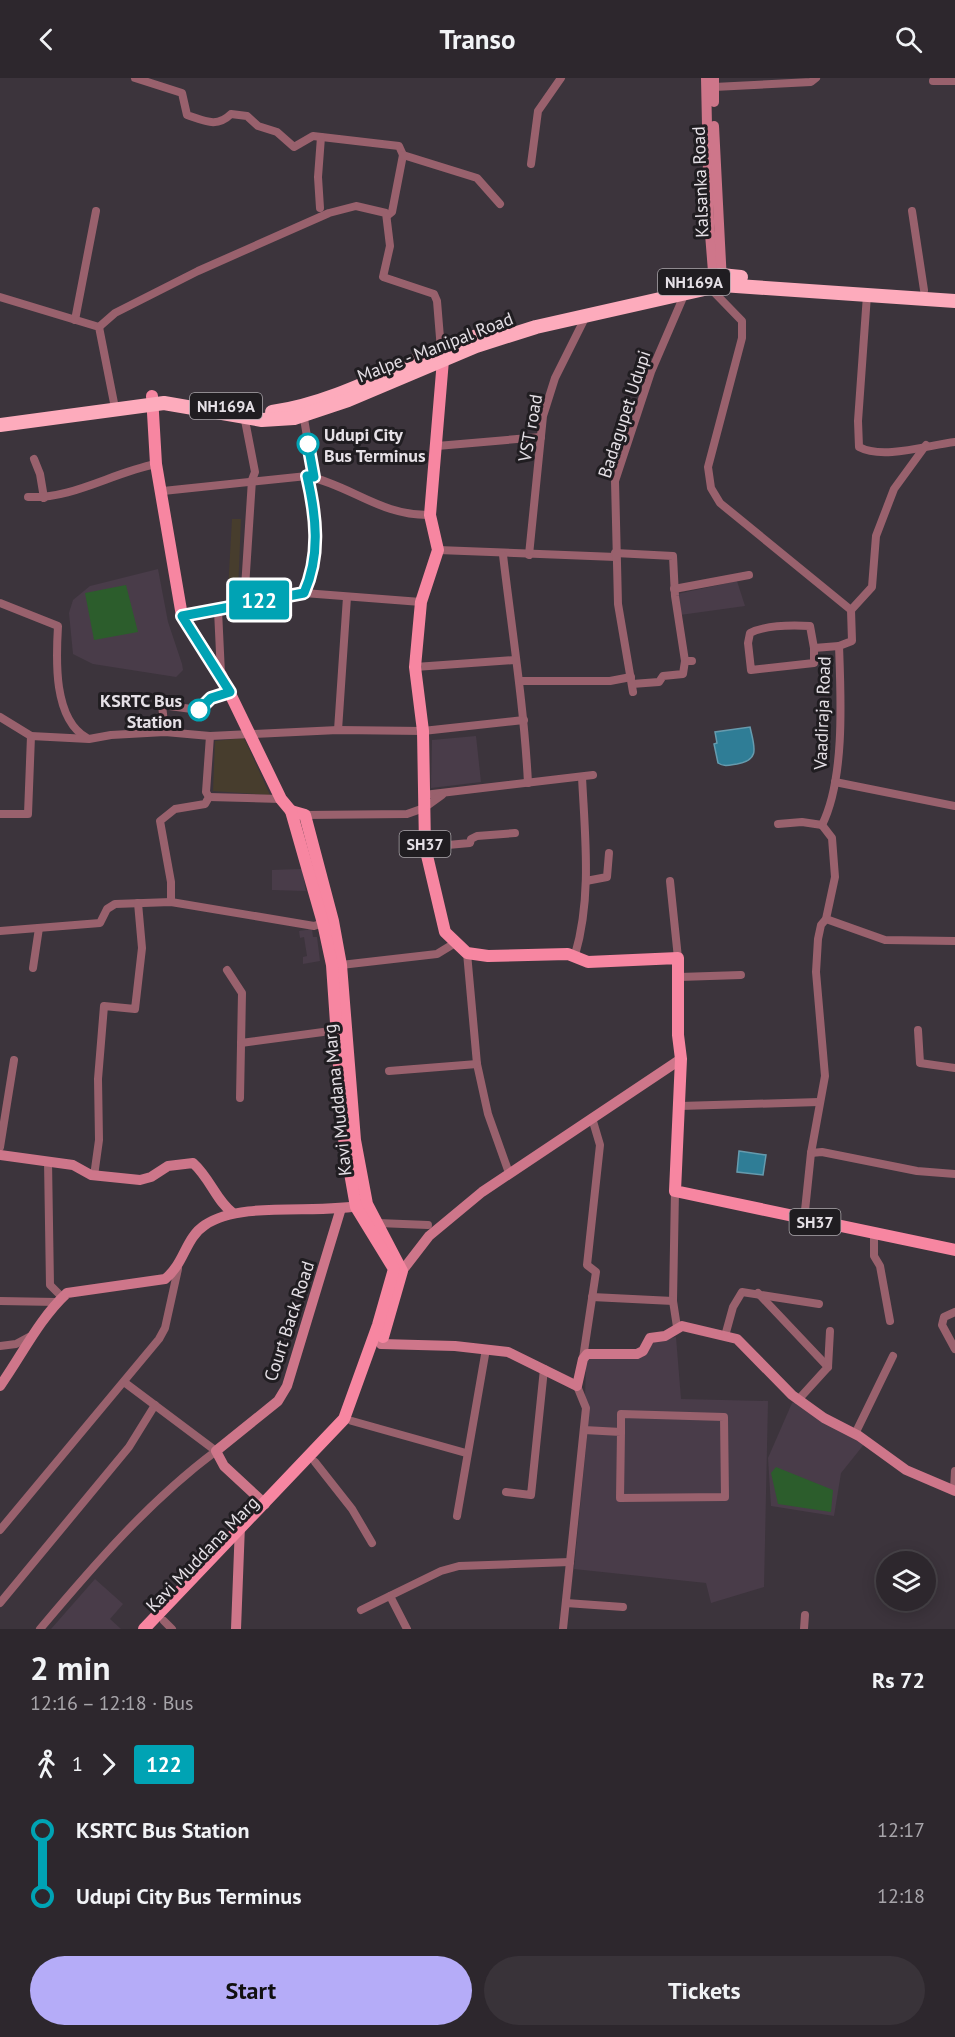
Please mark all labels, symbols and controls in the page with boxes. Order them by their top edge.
text: Transo [440,22,515,56]
icon: back [30,23,63,56]
icon: search [892,23,925,56]
street label: Kalsanka Road [687,126,713,238]
road number: NH169A [658,269,730,295]
street label: Malpe - Manipal Road [354,307,516,387]
street label: Badagupet Udupi [593,347,655,481]
street label: VST road [513,392,547,465]
road number: NH169A [190,393,262,419]
place label: Udupi City Bus Terminus [324,423,426,467]
marker: Udupi City Bus Terminus [297,433,319,455]
line badge: 122 [224,580,294,620]
text: 122 [241,587,277,614]
street label: Vaadiraja Road [808,656,835,771]
place label: KSRTC Bus Station [100,689,182,733]
marker: KSRTC Bus Station [188,699,210,721]
road number: SH37 [400,831,450,857]
street label: Kavi Muddana Marg [318,1023,356,1177]
road number: SH37 [790,1209,840,1235]
street label: Court Back Road [259,1258,319,1384]
street label: Kavi Muddana Marg [141,1491,263,1617]
map controls [876,1551,936,1611]
button: layers [876,1551,936,1611]
text: 2 min [30,1646,111,1689]
text: Rs 72 [872,1666,925,1694]
text: 12:16 – 12:18 · Bus [30,1690,194,1716]
icon: walk [30,1748,63,1781]
icon: forward [92,1748,125,1781]
text: 1 [72,1751,83,1777]
text: 122 [146,1751,182,1778]
text: KSRTC Bus Station [76,1816,249,1844]
text: 12:17 [877,1817,925,1843]
text: Udupi City Bus Terminus [76,1882,301,1910]
text: 12:18 [877,1883,925,1909]
button: Start [30,1956,472,2025]
button: Tickets [484,1956,925,2025]

